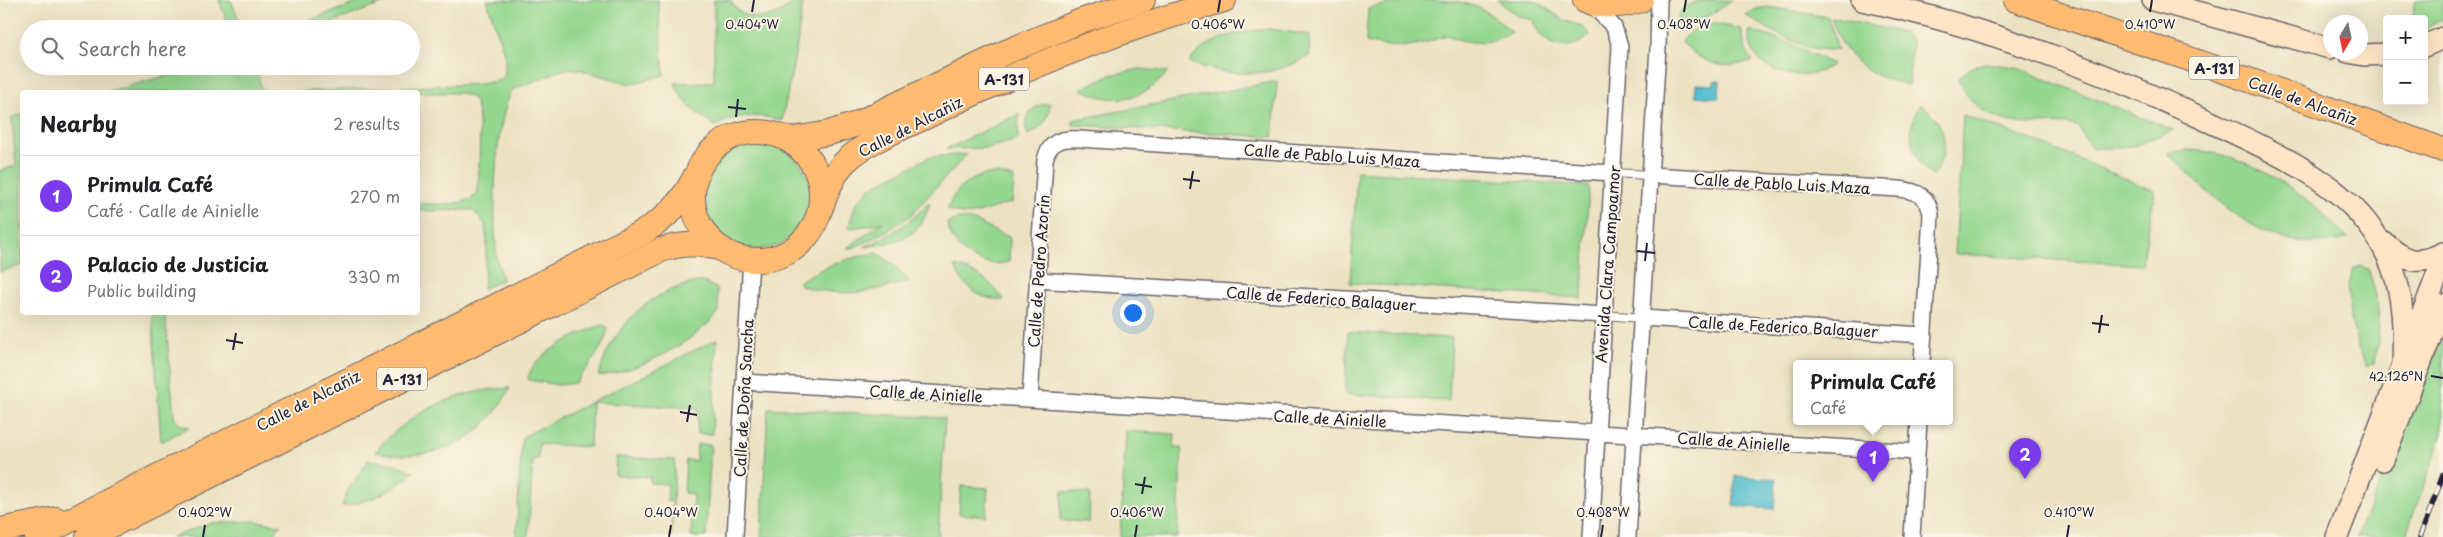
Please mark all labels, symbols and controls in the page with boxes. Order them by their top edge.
text: 0.404°W [725,15,779,33]
text: 0.406°W [1191,15,1246,33]
text: 0.408°W [1657,15,1711,33]
text: 0.410°W [2125,15,2176,33]
north arrow [2323,15,2368,60]
map controls [2383,15,2428,105]
button: + [2383,15,2428,60]
search box [20,20,420,75]
icon: search [38,34,66,62]
text: Search here [78,34,187,62]
road number: A-131 [2189,56,2239,80]
button: − [2383,60,2428,105]
road number: A-131 [979,68,1029,90]
street label: Calle de Alcañiz [2245,70,2361,130]
street label: Calle de Alcañiz [854,90,966,162]
text: Nearby [40,107,117,139]
text: 2 results [333,111,400,135]
street label: Calle de Pablo Luis Maza [1243,137,1422,173]
street label: Avenida Clara Campoamor [1589,164,1625,364]
street label: Calle de Pablo Luis Maza [1693,167,1872,199]
text: Primula Café [87,170,213,198]
text: 1 [52,184,60,208]
text: 270 m [350,184,400,208]
street label: Calle de Pedro Azorín [1021,194,1055,348]
text: Café · Calle de Ainielle [87,198,259,222]
text: Palacio de Justicia [87,250,269,278]
text: 2 [50,264,62,288]
text: 330 m [347,264,400,288]
text: Public building [87,278,197,302]
street label: Calle de Federico Balaguer [1225,280,1417,316]
your location [1120,300,1146,326]
street label: Calle de Federico Balaguer [1687,310,1879,342]
street label: Calle de Doña Sancha [727,317,759,478]
popup [1793,360,1953,425]
street label: Calle de Alcañiz [252,364,364,436]
text: Primula Café [1810,367,1936,395]
text: 42.126°N [2369,367,2423,385]
road number: A-131 [377,368,427,390]
street label: Calle de Ainielle [869,379,983,407]
text: Café [1810,395,1846,419]
street label: Calle de Ainielle [1273,404,1387,432]
street label: Calle de Ainielle [1677,426,1791,456]
pin: 2 [2009,438,2041,479]
pin: 1 [1857,441,1889,482]
text: 0.402°W [178,503,233,521]
text: 0.404°W [644,503,698,521]
text: 0.406°W [1110,503,1165,521]
text: 0.408°W [1576,503,1630,521]
text: 0.410°W [2044,503,2095,521]

